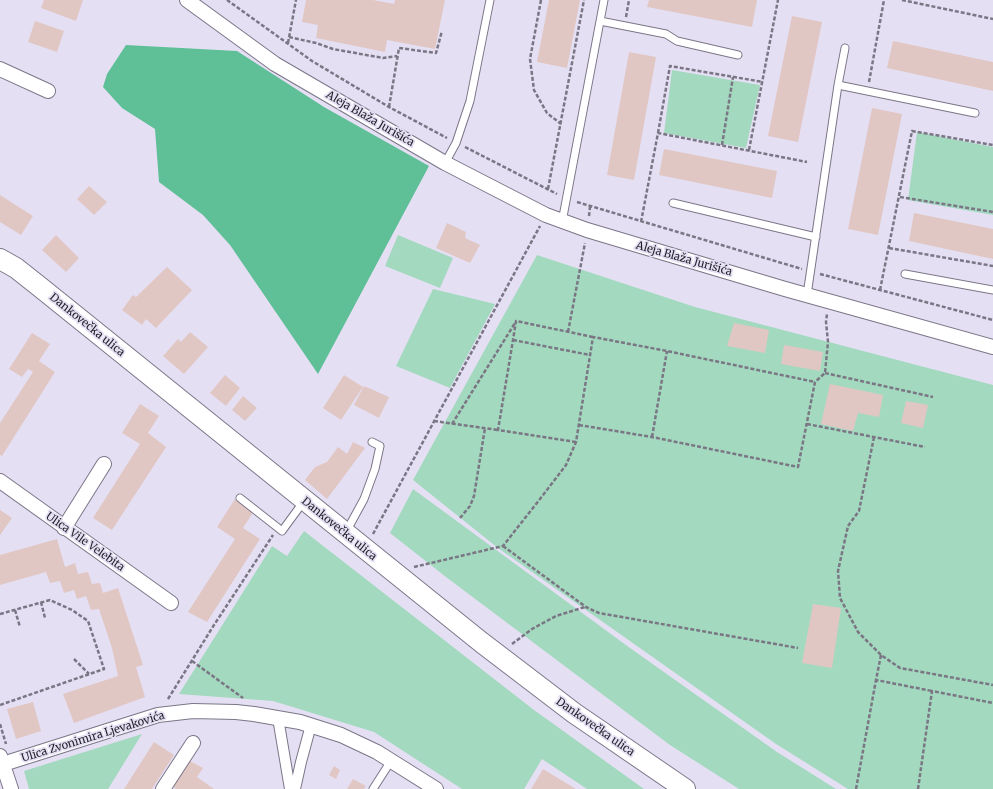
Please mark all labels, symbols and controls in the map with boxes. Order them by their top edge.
street label: Aleja Blaža Jurišića [324,88,416,150]
street label: Aleja Blaža Jurišića [634,239,734,279]
street label: Dankovečka ulica [47,291,127,359]
street label: Dankovečka ulica [299,495,379,563]
street label: Ulica Vile Velebita [43,510,127,574]
street label: Dankovečka ulica [553,695,637,759]
street label: Ulica Zvonimira Ljevakovića [20,709,166,765]

